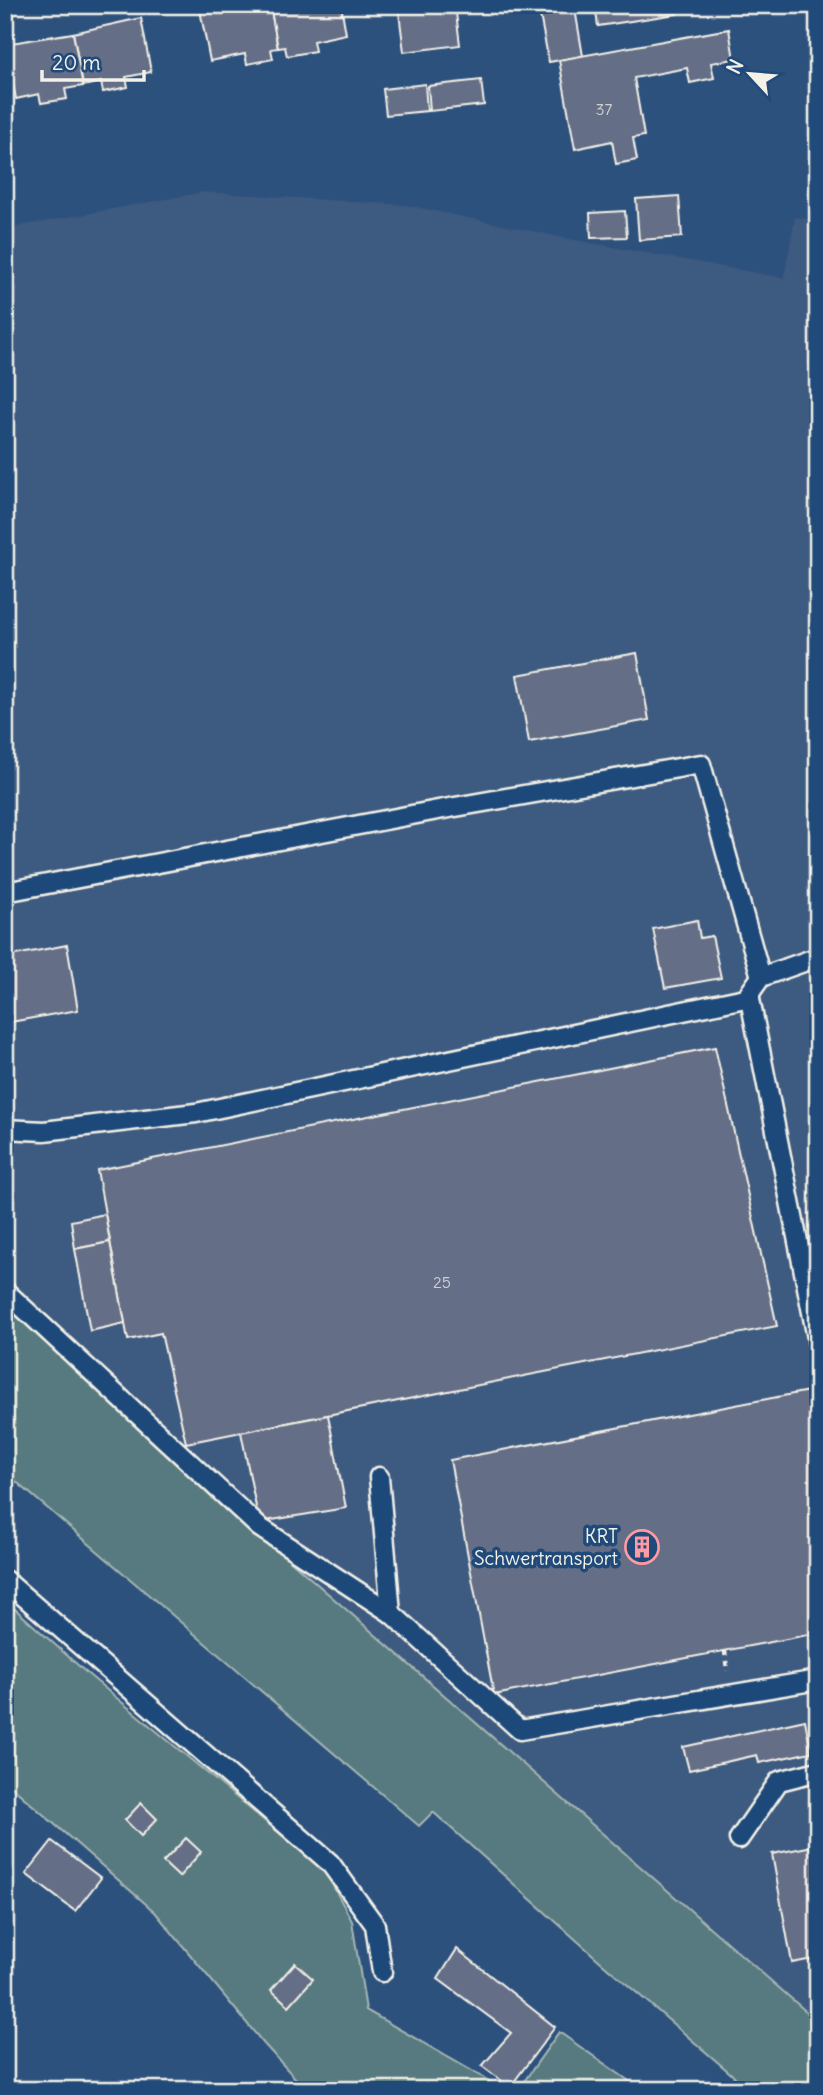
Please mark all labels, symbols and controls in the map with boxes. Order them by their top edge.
scale bar [42,38,144,82]
north arrow [714,38,784,108]
text: 20 m [52,49,101,76]
text: N [721,55,748,78]
house number: 37 [596,99,613,119]
house number: 25 [433,1272,451,1292]
place label: KRT Schwertransport [474,1524,618,1570]
building icon: KRT Schwertransport [623,1528,661,1566]

